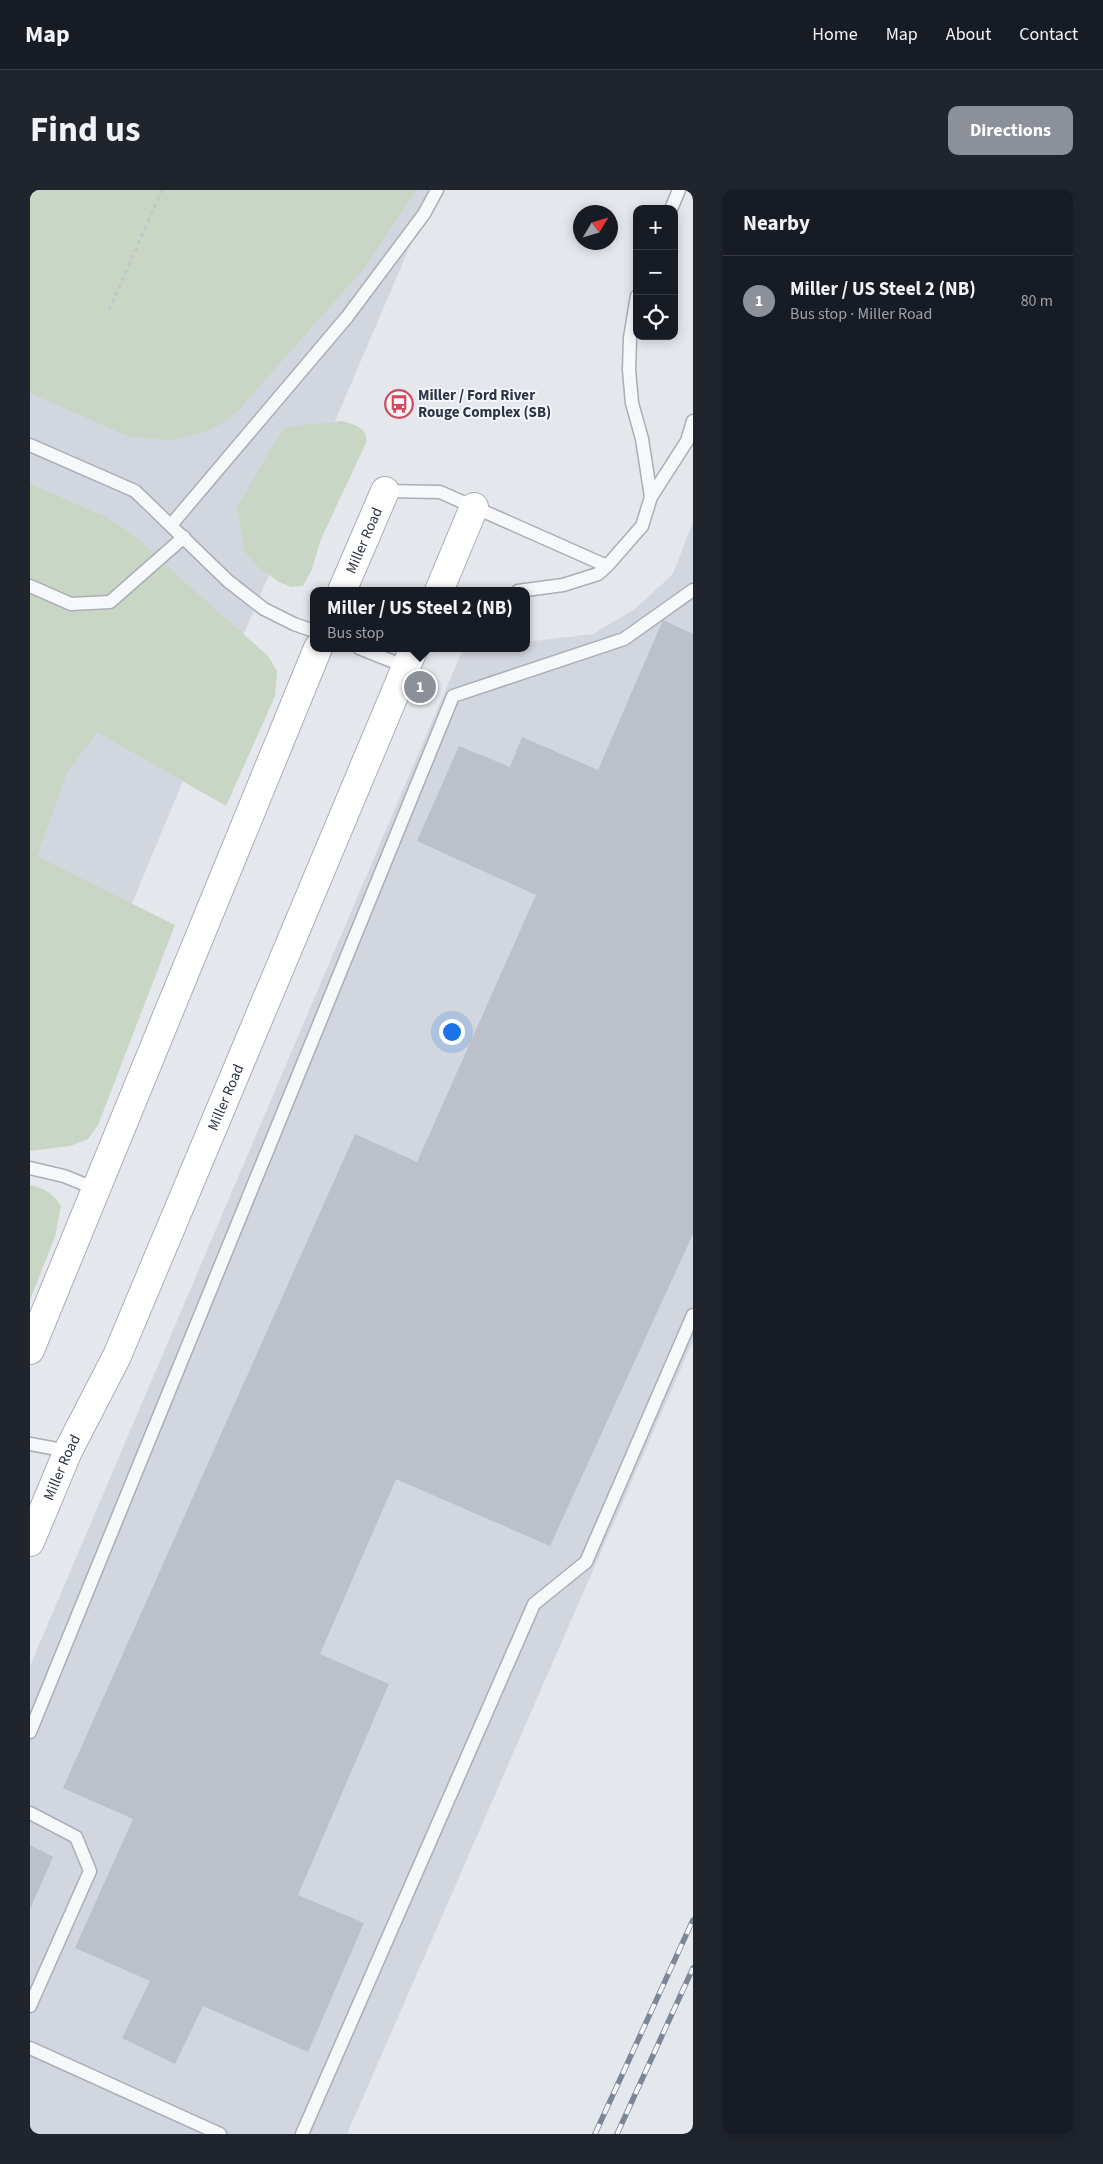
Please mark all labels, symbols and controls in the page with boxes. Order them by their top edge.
text: Map [25,17,70,52]
text: Home [812,22,858,47]
text: Map [886,22,918,47]
text: About [946,22,991,47]
text: Contact [1019,22,1078,47]
text: Find us [30,105,140,155]
button: Directions [948,106,1073,155]
north arrow [573,205,618,250]
map controls [633,205,678,340]
button: + [633,205,678,250]
text: Nearby [743,208,810,238]
button: − [633,250,678,295]
text: Miller / US Steel 2 (NB) [790,276,976,303]
text: 1 [755,290,763,312]
text: 80 m [1021,290,1053,312]
button: locate [633,295,678,340]
text: Bus stop · Miller Road [790,303,932,325]
place label: Miller / Ford River Rouge Complex (SB) [418,385,551,423]
bus stop icon: Miller / Ford River Rouge Complex (SB) [384,389,414,419]
street label: Miller Road [341,504,388,577]
popup [310,587,530,652]
text: Miller / US Steel 2 (NB) [327,595,513,622]
text: Bus stop [327,622,384,644]
pin: 1 [404,668,436,706]
your location [439,1019,465,1045]
street label: Miller Road [203,1061,249,1134]
street label: Miller Road [38,1431,86,1504]

